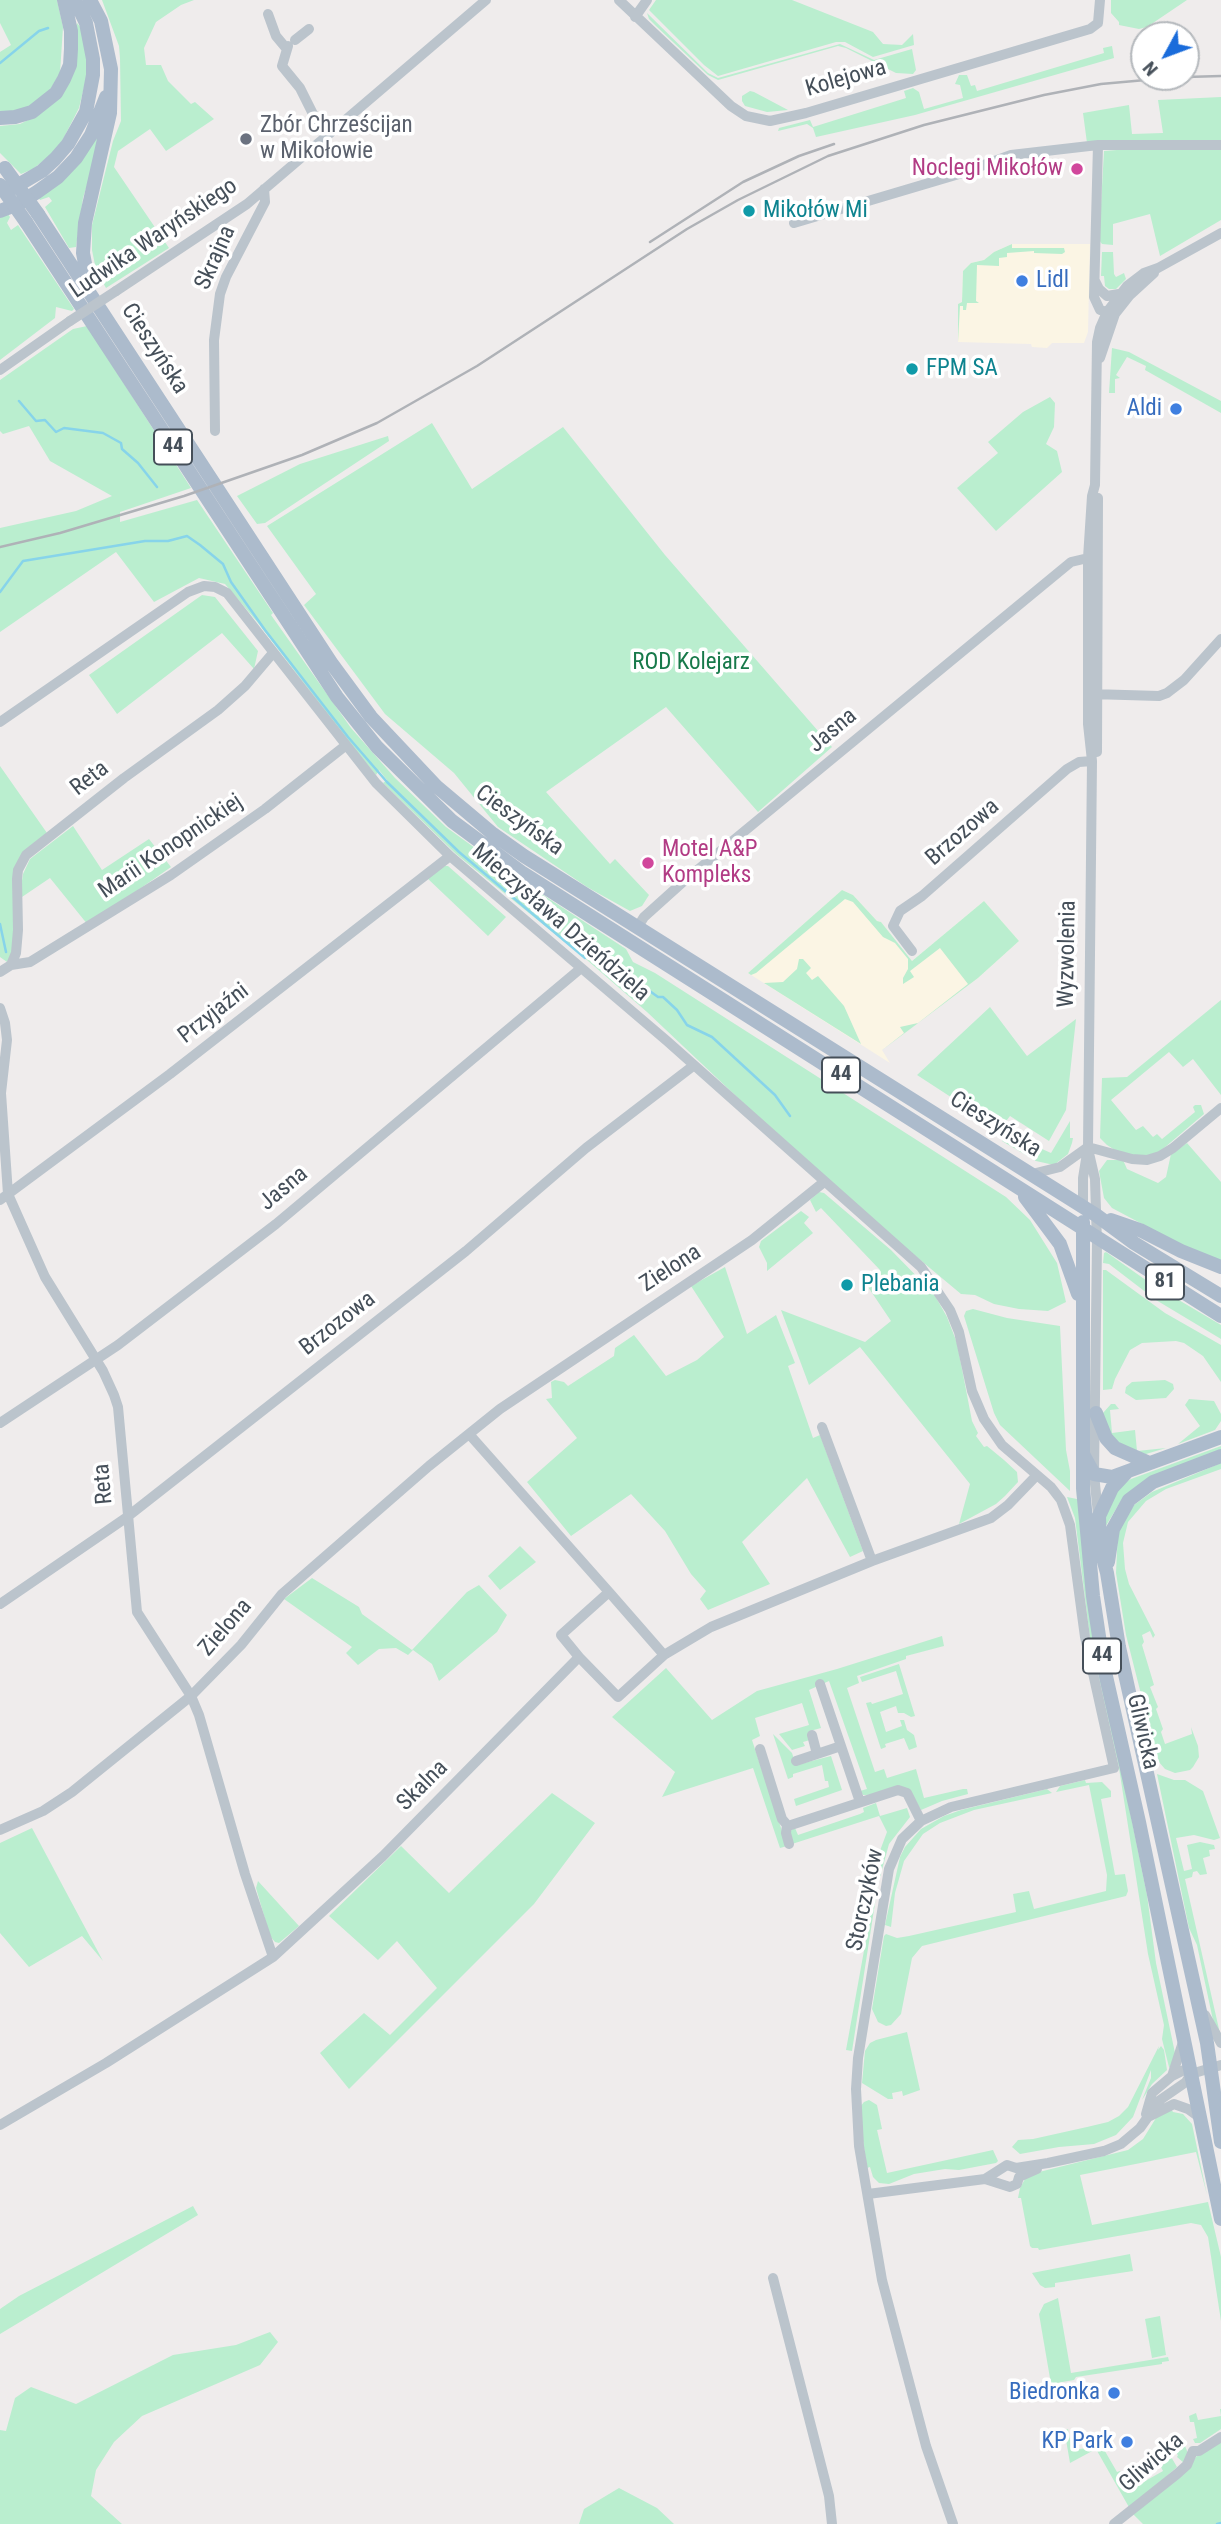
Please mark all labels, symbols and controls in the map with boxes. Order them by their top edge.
north arrow [1130,21,1200,91]
street label: Kolejowa [803,54,889,104]
text: N [1138,57,1163,81]
place label: Zbór Chrześcijan w Mikołowie [260,112,413,166]
marker: Zbór Chrześcijan w Mikołowie [238,131,254,147]
place label: Noclegi Mikołów [912,155,1063,183]
marker: Noclegi Mikołów [1069,161,1085,177]
street label: Ludwika Waryńskiego [65,173,243,305]
place label: Mikołów Mi [763,197,868,225]
marker: Mikołów Mi [741,203,757,219]
street label: Skrajna [190,222,242,294]
place label: Lidl [1036,267,1069,295]
marker: Lidl [1014,273,1030,289]
street label: Cieszyńska [115,299,193,399]
place label: FPM SA [926,355,998,383]
marker: FPM SA [904,361,920,377]
place label: Aldi [1127,395,1162,423]
marker: Aldi [1168,401,1184,417]
road number: 44 [154,430,192,464]
park label: ROD Kolejarz [632,649,750,677]
street label: Jasna [803,703,863,759]
street label: Reta [65,756,115,802]
street label: Cieszyńska [470,780,568,862]
street label: Marii Konopnickiej [94,789,248,905]
street label: Brzozowa [921,794,1005,872]
place label: Motel A&P Kompleks [662,836,758,890]
street label: Mieczysława Dzieńdziela [465,838,655,1008]
marker: Motel A&P Kompleks [640,855,656,871]
street label: Wyzwolenia [1053,900,1083,1008]
street label: Przyjaźni [173,978,255,1050]
road number: 44 [822,1058,860,1092]
street label: Cieszyńska [944,1086,1046,1164]
street label: Jasna [254,1161,314,1217]
street label: Zielona [635,1239,707,1299]
road number: 81 [1146,1264,1184,1300]
place label: Plebania [861,1271,940,1299]
marker: Plebania [839,1277,855,1293]
street label: Brzozowa [295,1286,381,1362]
street label: Reta [88,1462,120,1506]
street label: Zielona [194,1594,258,1662]
road number: 44 [1083,1638,1121,1674]
street label: Gliwicka [1120,1692,1164,1772]
street label: Skalna [392,1755,454,1817]
street label: Storczyków [842,1846,890,1954]
place label: Biedronka [1009,2379,1100,2407]
marker: Biedronka [1106,2385,1122,2401]
place label: KP Park [1041,2428,1113,2456]
street label: Gliwicka [1114,2428,1190,2498]
marker: KP Park [1119,2434,1135,2450]

